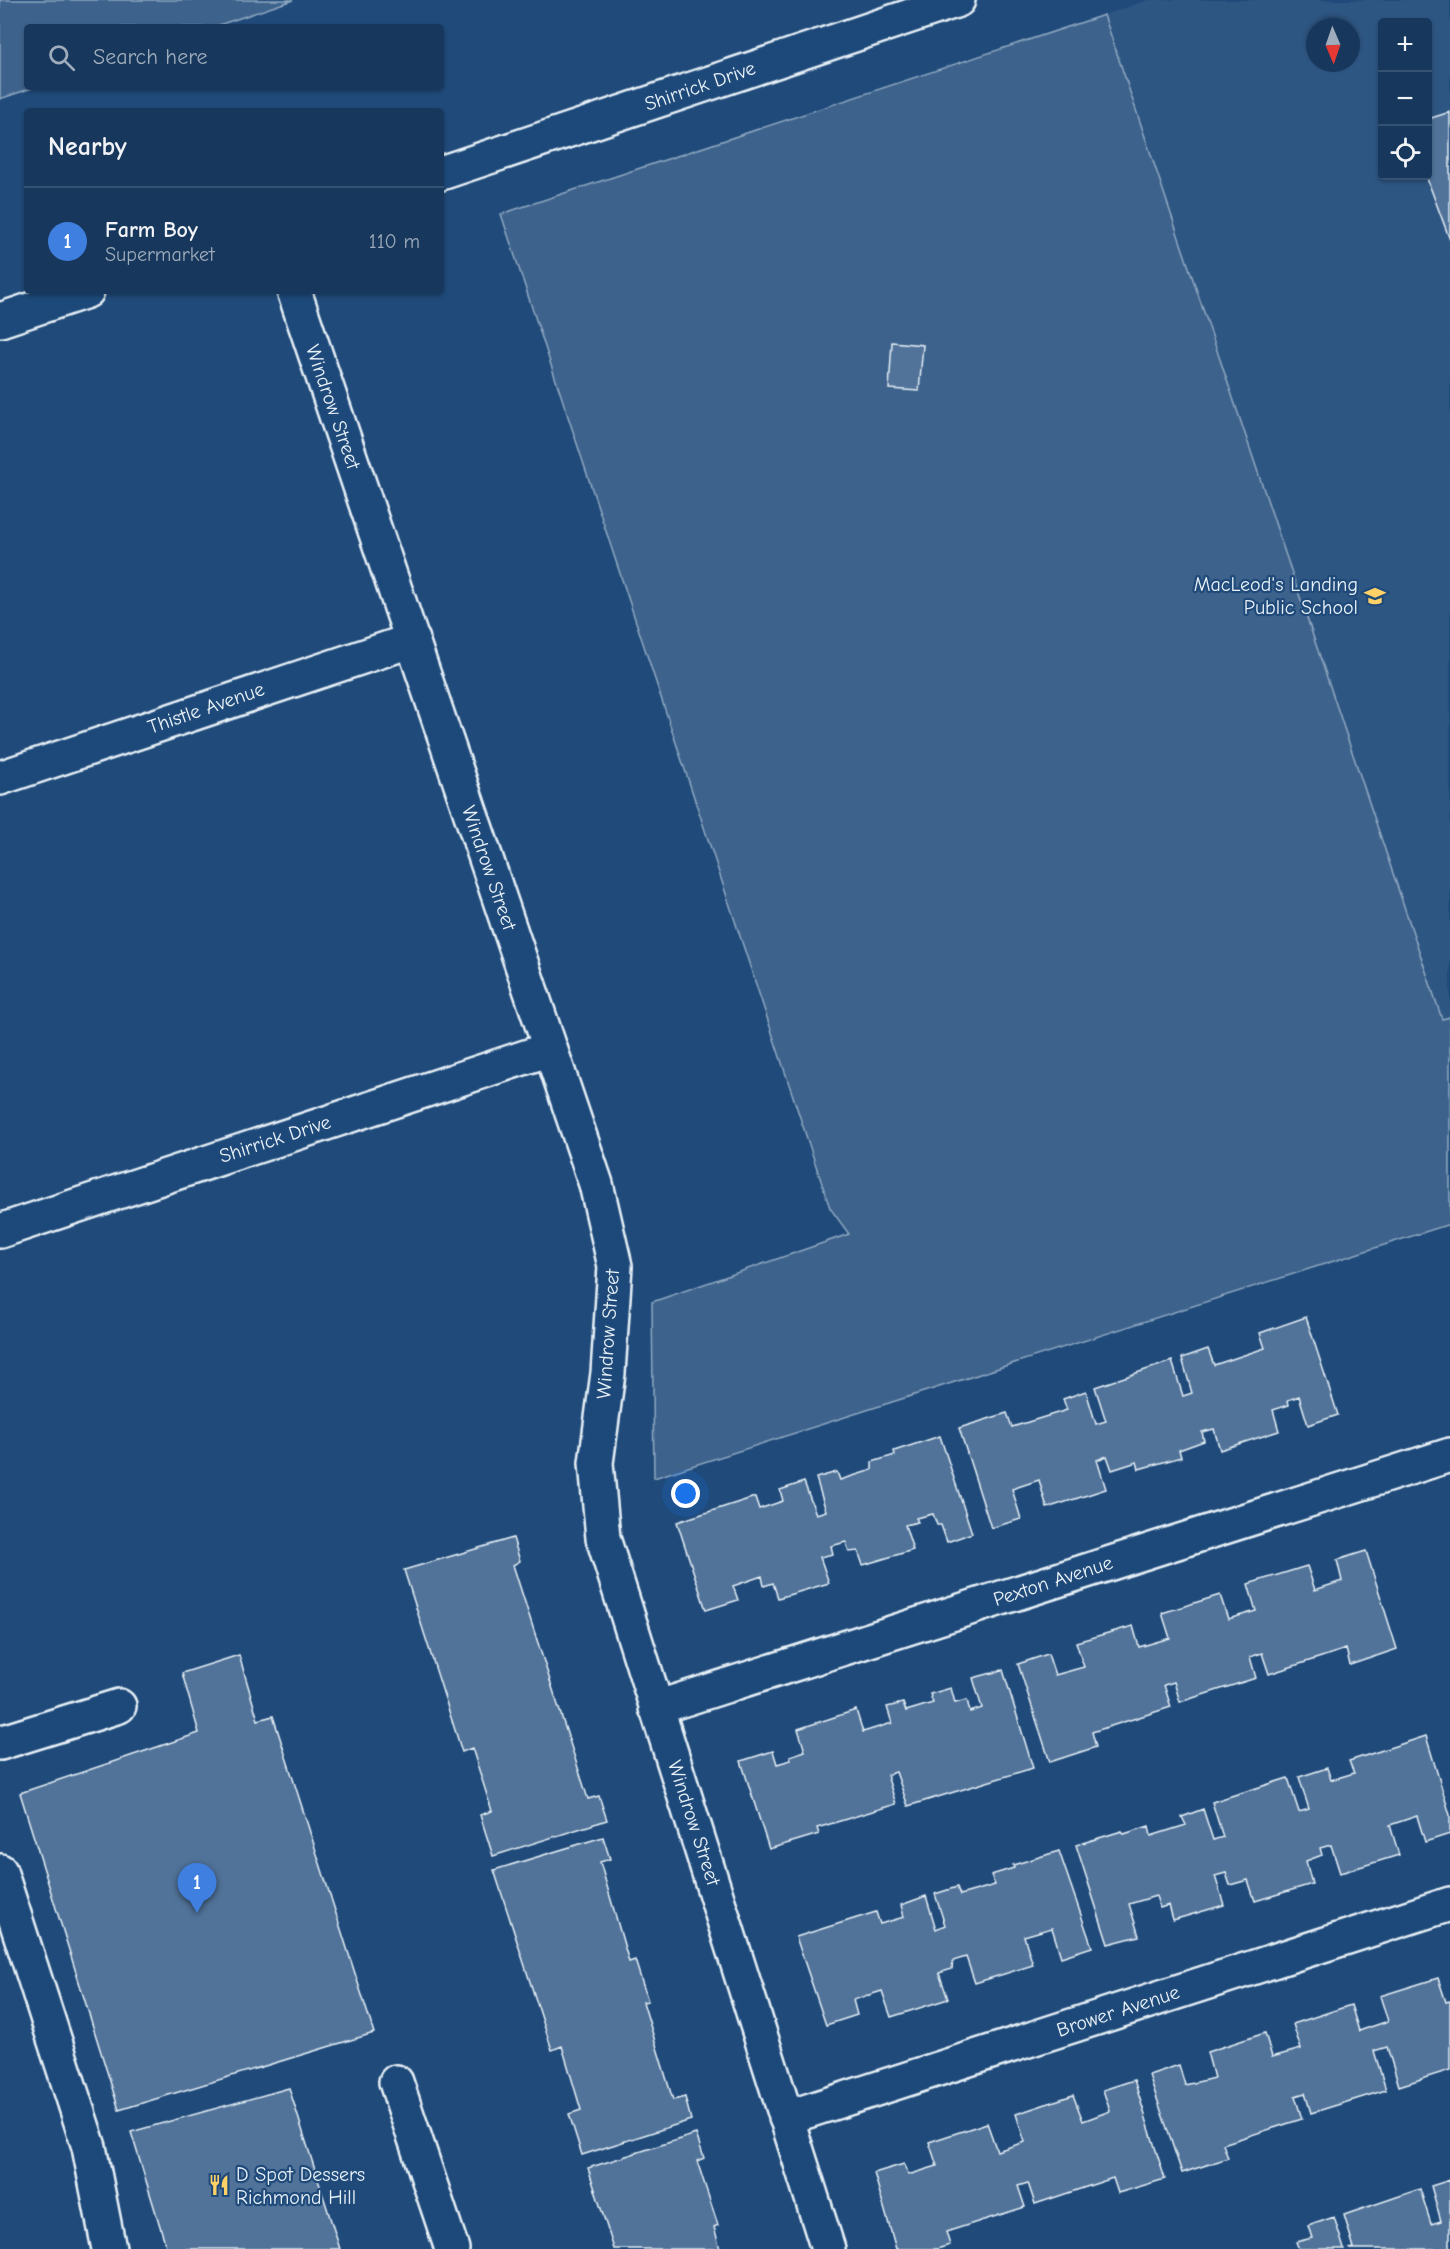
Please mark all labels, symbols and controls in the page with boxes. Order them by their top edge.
north arrow [1306,18,1360,72]
map controls [1378,18,1432,180]
button: + [1378,18,1432,72]
search box [24,24,444,90]
icon: search [45,41,78,74]
text: Search here [93,44,208,70]
street label: Shirrick Drive [642,56,758,116]
button: − [1378,72,1432,126]
button: locate [1378,126,1432,180]
text: Nearby [48,132,127,162]
text: Farm Boy [105,217,198,243]
text: 1 [64,230,71,253]
text: 110 m [369,230,420,253]
text: Supermarket [105,243,215,266]
street label: Windrow Street [301,342,365,474]
place label: MacLeod's Landing Public School [1194,573,1358,619]
school or university icon: MacLeod's Landing Public School [1363,584,1387,608]
street label: Thistle Avenue [145,677,267,739]
street label: Windrow Street [457,803,521,935]
street label: Shirrick Drive [216,1110,334,1168]
street label: Windrow Street [592,1267,624,1400]
your location [671,1479,700,1508]
street label: Pexton Avenue [990,1551,1116,1611]
street label: Windrow Street [663,1757,725,1890]
pin: 1 [178,1864,216,1913]
street label: Brower Avenue [1054,1980,1182,2042]
place label: D Spot Dessers Richmond Hill [236,2163,365,2209]
restaurant icon: D Spot Dessers Richmond Hill [207,2173,231,2197]

